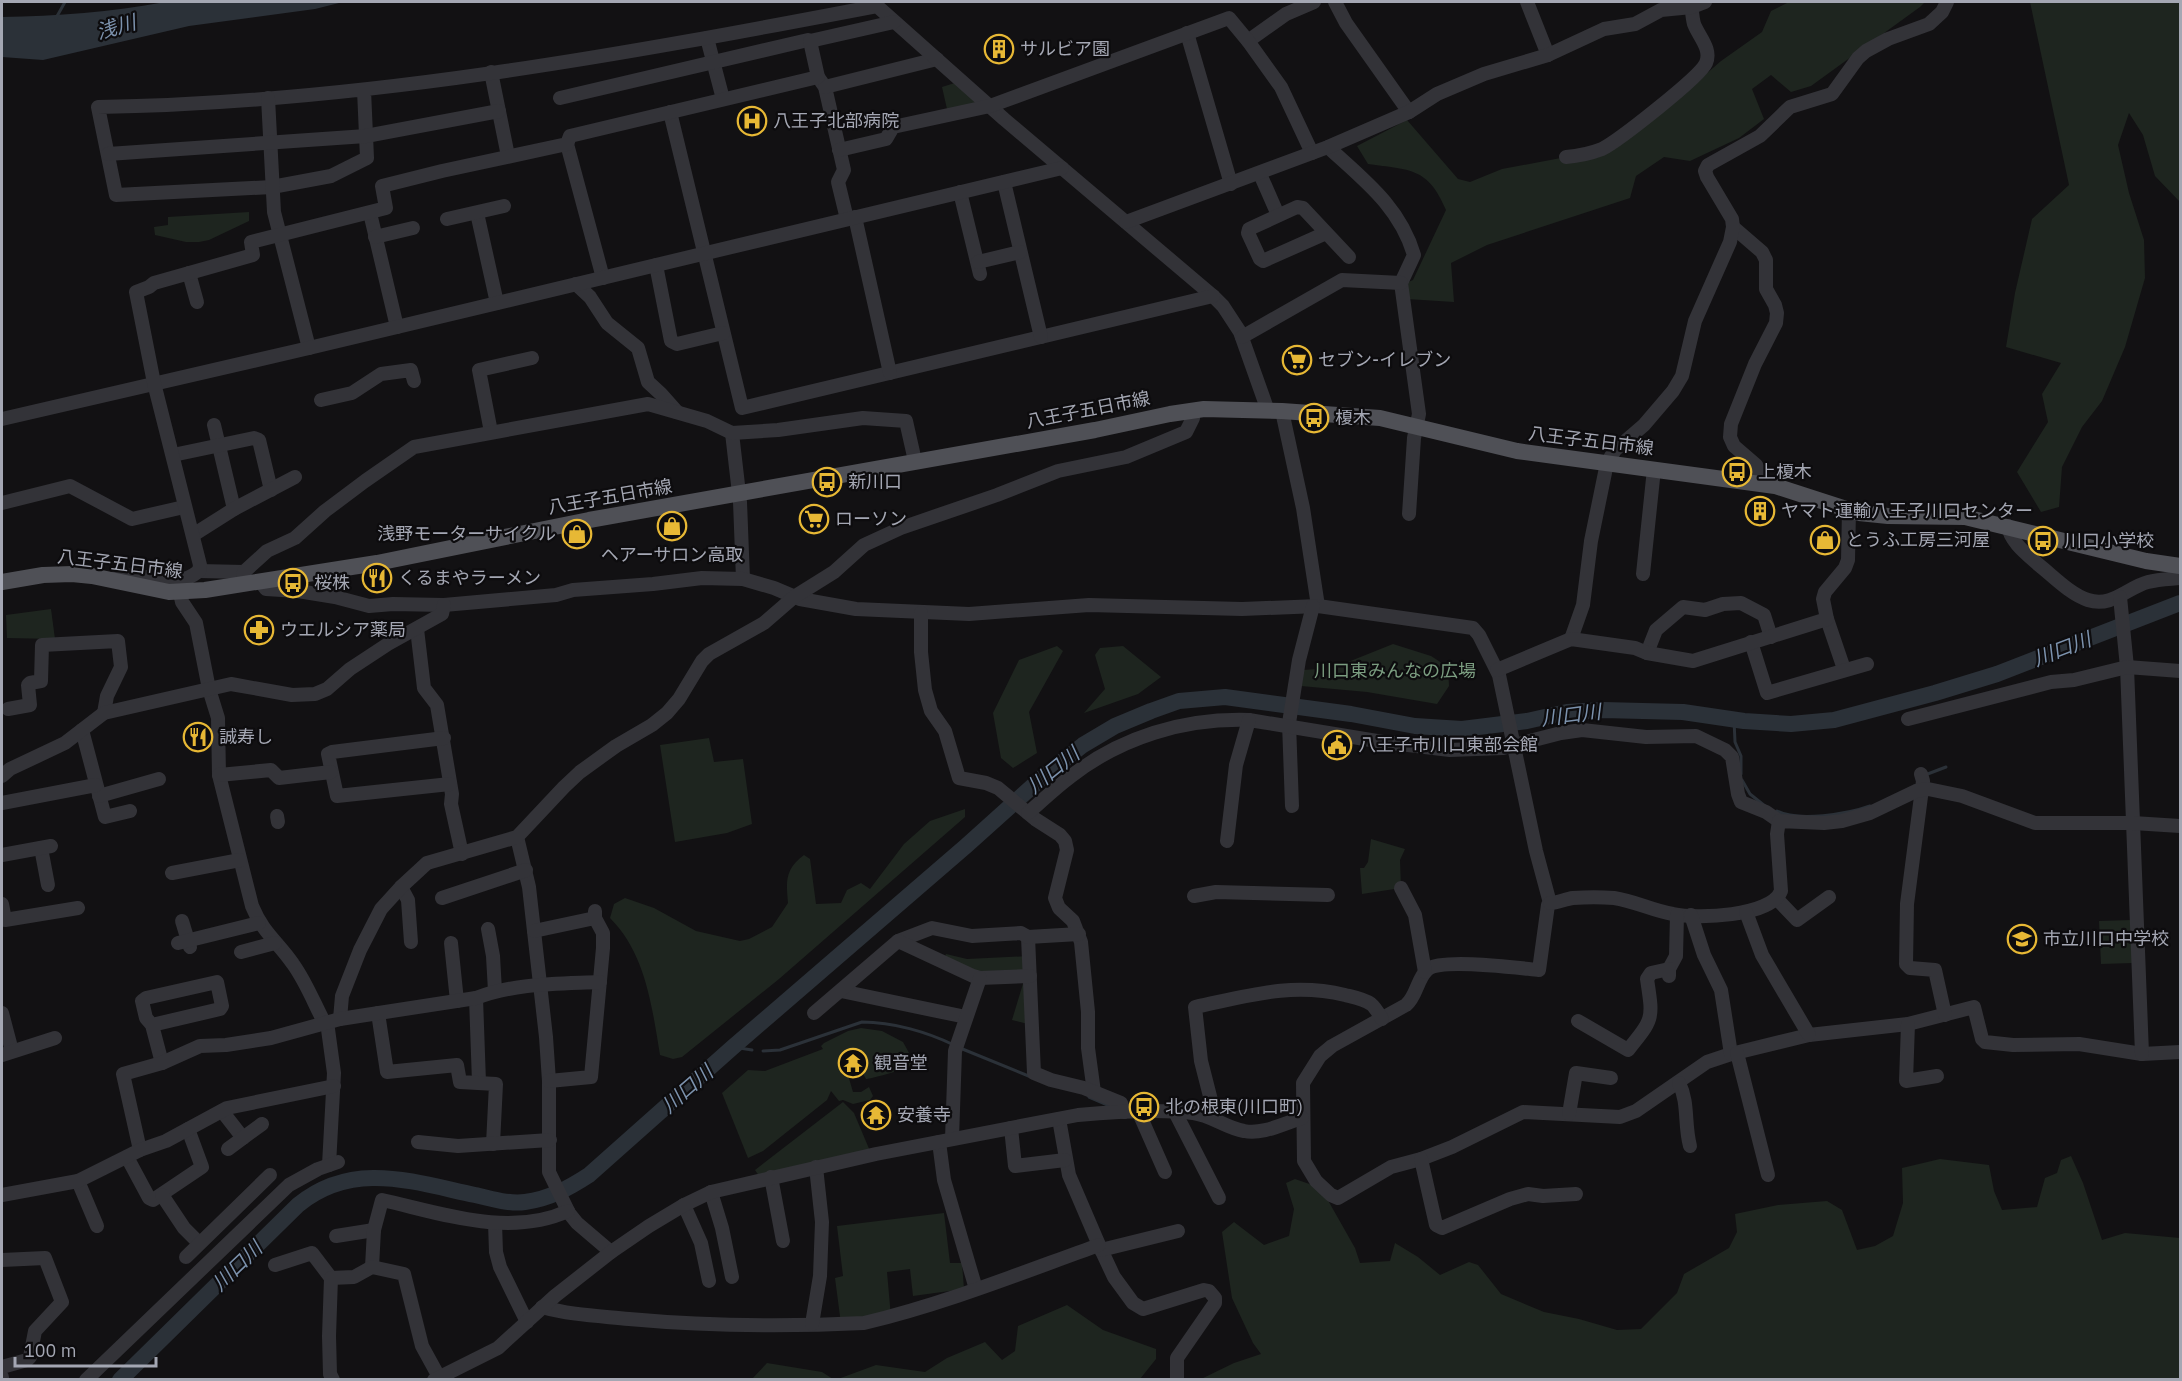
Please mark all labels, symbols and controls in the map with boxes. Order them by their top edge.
water label: 浅川 [93,7,141,45]
building icon: サルビア園 [983,33,1015,65]
place label: サルビア園 [1020,37,1110,60]
hospital icon: 八王子北部病院 [736,105,768,137]
place label: 八王子北部病院 [773,109,899,132]
supermarket icon: セブン-イレブン [1281,344,1313,376]
place label: セブン-イレブン [1318,348,1451,371]
street label: 八王子五日市線 [1024,386,1152,433]
bus stop icon: 榎木 [1298,402,1330,434]
place label: 榎木 [1335,406,1371,429]
street label: 八王子五日市線 [1527,421,1655,460]
bus stop icon: 上榎木 [1721,456,1753,488]
place label: 上榎木 [1758,460,1812,483]
bus stop icon: 新川口 [811,466,843,498]
place label: 新川口 [848,470,902,493]
street label: 八王子五日市線 [546,474,674,519]
building icon: ヤマト運輸八王子川口センター [1744,495,1776,527]
place label: ヤマト運輸八王子川口センター [1781,499,2033,522]
supermarket icon: ローソン [798,503,830,535]
place label: ローソン [835,507,907,530]
shop icon: ヘアーサロン高取 [656,510,688,542]
shop icon: 浅野モーターサイクル [561,518,593,550]
place label: 浅野モーターサイクル [377,522,556,545]
shop icon: とうふ工房三河屋 [1809,524,1841,556]
bus stop icon: 川口小学校 [2027,525,2059,557]
place label: とうふ工房三河屋 [1846,528,1990,551]
place label: 川口小学校 [2064,529,2154,552]
place label: ヘアーサロン高取 [601,543,743,566]
street label: 八王子五日市線 [56,544,184,583]
restaurant icon: くるまやラーメン [361,562,393,594]
place label: くるまやラーメン [398,566,541,589]
bus stop icon: 桜株 [277,567,309,599]
place label: 桜株 [314,571,350,594]
pharmacy icon: ウエルシア薬局 [243,614,275,646]
place label: ウエルシア薬局 [280,618,406,641]
water label: 川口川 [2029,624,2097,672]
park label: 川口東みんなの広場 [1314,659,1476,682]
water label: 川口川 [1540,697,1604,732]
restaurant icon: 誠寿し [182,721,214,753]
place label: 誠寿し [219,725,273,748]
public building icon: 八王子市川口東部会館 [1321,729,1353,761]
place label: 八王子市川口東部会館 [1358,733,1538,756]
water label: 川口川 [1021,739,1086,799]
school or university icon: 市立川口中学校 [2006,923,2038,955]
place label: 市立川口中学校 [2043,927,2169,950]
temple icon: 観音堂 [837,1047,869,1079]
place label: 観音堂 [874,1051,928,1074]
water label: 川口川 [655,1057,720,1118]
bus stop icon: 北の根東(川口町) [1128,1091,1160,1123]
place label: 北の根東(川口町) [1165,1095,1303,1118]
temple icon: 安養寺 [860,1099,892,1131]
place label: 安養寺 [897,1103,951,1126]
water label: 川口川 [206,1234,269,1296]
scale bar [15,1330,156,1368]
text: 100 m [24,1339,76,1362]

